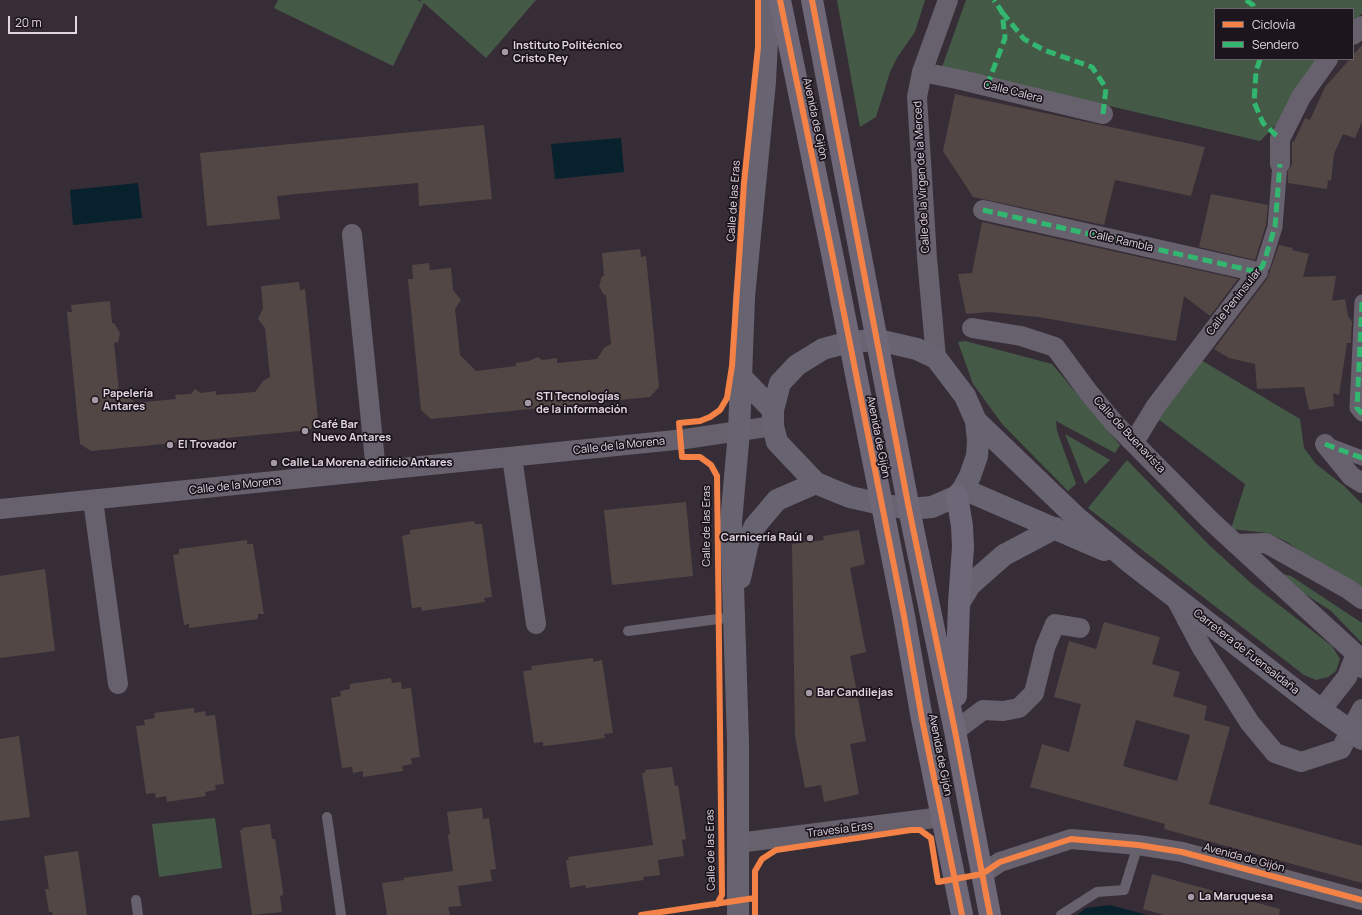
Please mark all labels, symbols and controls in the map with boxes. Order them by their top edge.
scale bar [10,8,79,34]
legend [1214,8,1354,60]
text: 20 m [15,14,42,31]
text: Ciclovía [1252,16,1295,33]
text: Sendero [1252,36,1299,53]
place label: Instituto Politécnico Cristo Rey [513,39,622,65]
marker: Instituto Politécnico Cristo Rey [500,47,510,57]
street label: Avenida de Gijón [800,77,830,161]
street label: Calle Calera [982,78,1044,106]
street label: Calle de la Virgen de la Merced [911,101,933,253]
street label: Calle de las Eras [725,160,743,242]
street label: Calle Rambla [1088,227,1154,255]
street label: Calle Peninsular [1204,266,1264,338]
place label: Papelería Antares [103,387,153,413]
place label: STI Tecnologías de la información [536,390,627,416]
street label: Calle de Buenavista [1090,394,1168,476]
marker: Papelería Antares [90,395,100,405]
street label: Avenida de Gijón [864,395,892,479]
marker: STI Tecnologías de la información [523,398,533,408]
place label: Café Bar Nuevo Antares [313,418,391,444]
marker: Café Bar Nuevo Antares [300,426,310,436]
street label: Calle de la Morena [572,435,666,457]
place label: El Trovador [178,438,237,452]
marker: El Trovador [165,440,175,450]
place label: Calle La Morena edificio Antares [282,456,453,470]
marker: Calle La Morena edificio Antares [269,458,279,468]
street label: Calle de la Morena [188,475,282,497]
street label: Calle de las Eras [700,485,714,567]
place label: Carnicería Raúl [721,531,802,545]
marker: Carnicería Raúl [805,533,815,543]
street label: Carretera de Fuensaldaña [1190,607,1302,697]
place label: Bar Candilejas [817,686,893,700]
marker: Bar Candilejas [804,688,814,698]
street label: Avenida de Gijón [926,713,954,797]
street label: Calle de las Eras [704,809,718,891]
street label: Travesía Eras [806,819,874,841]
street label: Avenida de Gijón [1202,841,1286,875]
place label: La Maruquesa [1199,890,1273,904]
marker: La Maruquesa [1186,892,1196,902]

